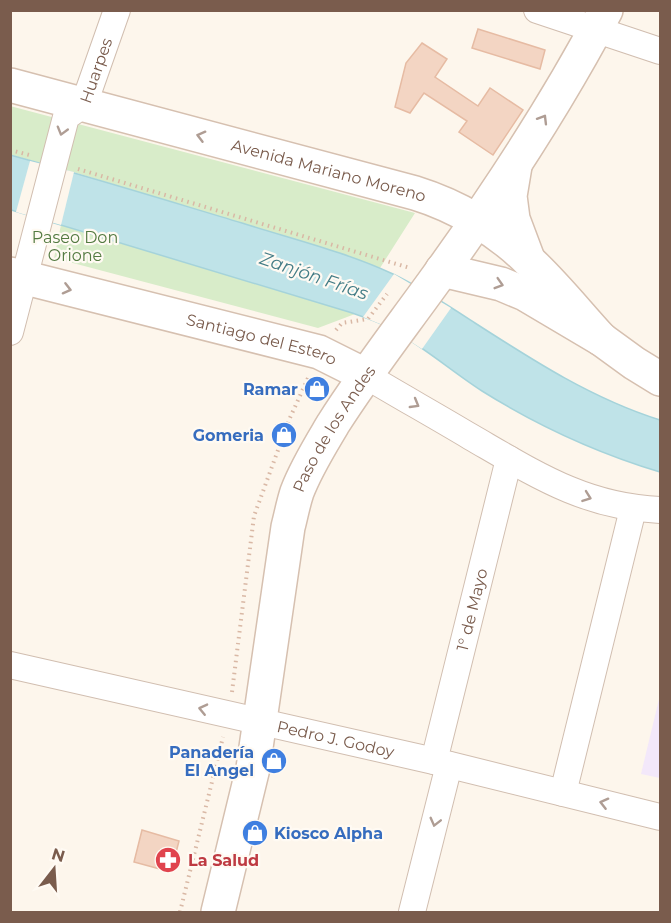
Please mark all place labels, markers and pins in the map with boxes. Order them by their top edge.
shop icon: Ramar [302,374,332,404]
place label: Ramar [243,380,298,399]
shop icon: Gomeria [269,420,299,450]
place label: Gomeria [193,426,264,445]
place label: Panadería El Angel [169,743,254,780]
shop icon: Panadería El Angel [259,746,289,776]
shop icon: Kiosco Alpha [240,818,270,848]
place label: Kiosco Alpha [274,824,383,843]
pharmacy icon: La Salud [153,845,183,875]
place label: La Salud [188,851,259,870]

